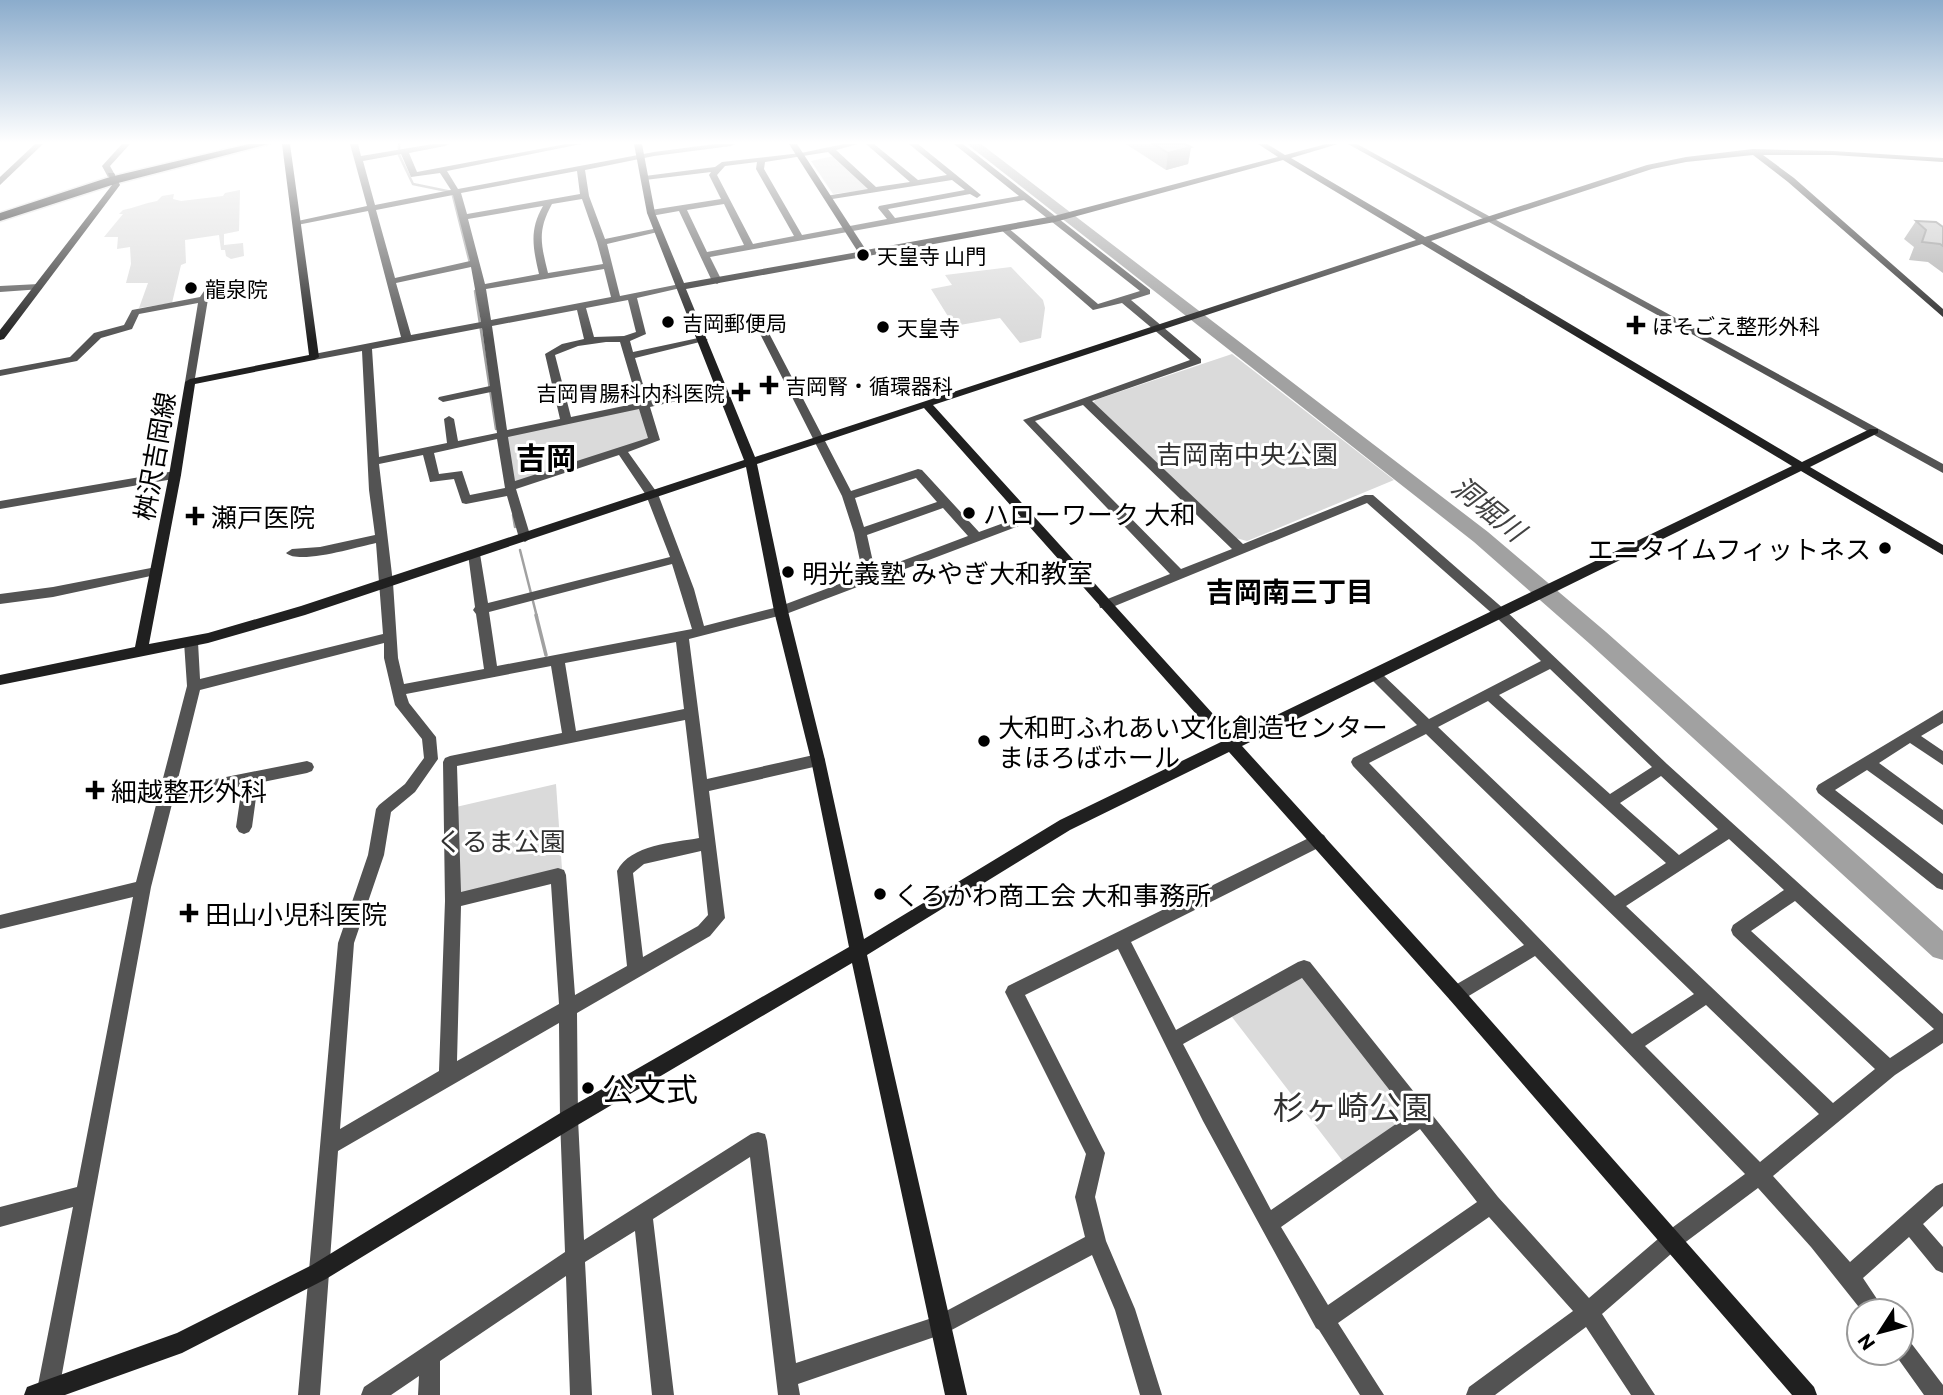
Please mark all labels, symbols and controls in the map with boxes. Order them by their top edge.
place label: 天皇寺 山門 [877,243,986,268]
marker: 天皇寺 山門 [855,247,871,263]
place label: 龍泉院 [205,276,268,301]
marker: 龍泉院 [183,280,199,296]
place label: 吉岡郵便局 [682,310,787,335]
place label: ほそごえ整形外科 [1652,313,1820,338]
marker: 吉岡郵便局 [660,314,676,330]
place label: 天皇寺 [897,315,960,340]
marker: ほそごえ整形外科 [1626,315,1646,335]
marker: 天皇寺 [875,319,891,335]
place label: 吉岡腎・循環器科 [785,373,953,398]
marker: 吉岡腎・循環器科 [759,375,779,395]
place label: 吉岡胃腸科内科医院 [536,380,725,405]
marker: 吉岡胃腸科内科医院 [731,382,751,402]
street label: 桝沢吉岡線 [127,389,181,523]
district label: 吉岡 [516,438,576,475]
park label: 吉岡南中央公園 [1156,438,1338,469]
water label: 洞堀川 [1446,468,1535,550]
place label: ハローワーク 大和 [983,498,1196,529]
place label: 瀬戸医院 [211,501,315,532]
marker: ハローワーク 大和 [961,505,977,521]
marker: 瀬戸医院 [185,506,205,526]
place label: エニタイムフィットネス [1588,533,1871,564]
marker: エニタイムフィットネス [1877,540,1893,556]
place label: 明光義塾 みやぎ大和教室 [802,557,1093,588]
marker: 明光義塾 みやぎ大和教室 [780,564,796,580]
district label: 吉岡南三丁目 [1206,574,1374,608]
place label: 大和町ふれあい文化創造センター まほろばホール [998,711,1388,772]
marker: 大和町ふれあい文化創造センター まほろばホール [976,733,992,749]
place label: 細越整形外科 [111,775,267,806]
marker: 細越整形外科 [85,780,105,800]
park label: くるま公園 [436,825,566,856]
place label: くろかわ商工会 大和事務所 [894,879,1211,910]
marker: くろかわ商工会 大和事務所 [872,886,888,902]
place label: 田山小児科医院 [205,898,387,929]
marker: 田山小児科医院 [179,903,199,923]
place label: 公文式 [602,1068,698,1108]
marker: 公文式 [580,1080,596,1096]
park label: 杉ヶ崎公園 [1273,1086,1433,1126]
north arrow [1845,1297,1915,1367]
text: N [1852,1330,1879,1355]

